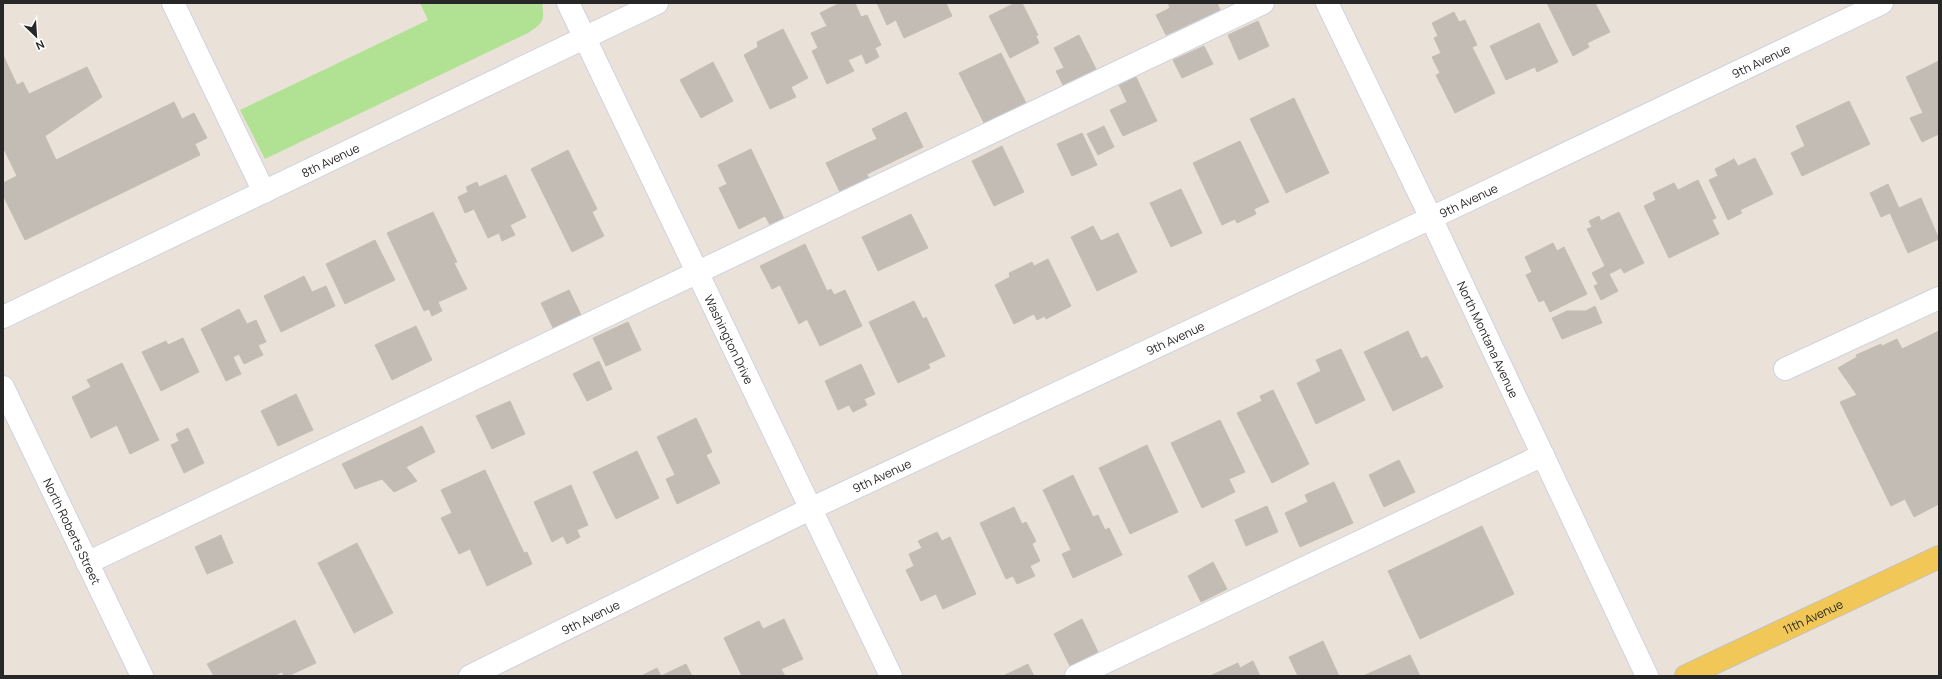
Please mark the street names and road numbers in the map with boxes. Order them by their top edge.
street label: 9th Avenue [1729,40,1793,82]
street label: 8th Avenue [298,139,362,181]
street label: 9th Avenue [1436,179,1500,221]
street label: North Montana Avenue [1453,278,1523,400]
street label: Washington Drive [701,292,758,387]
street label: 9th Avenue [1143,317,1207,359]
street label: 9th Avenue [850,454,914,496]
street label: North Roberts Street [40,475,105,587]
street label: 9th Avenue [558,595,622,638]
street label: 11th Avenue [1780,595,1846,638]

